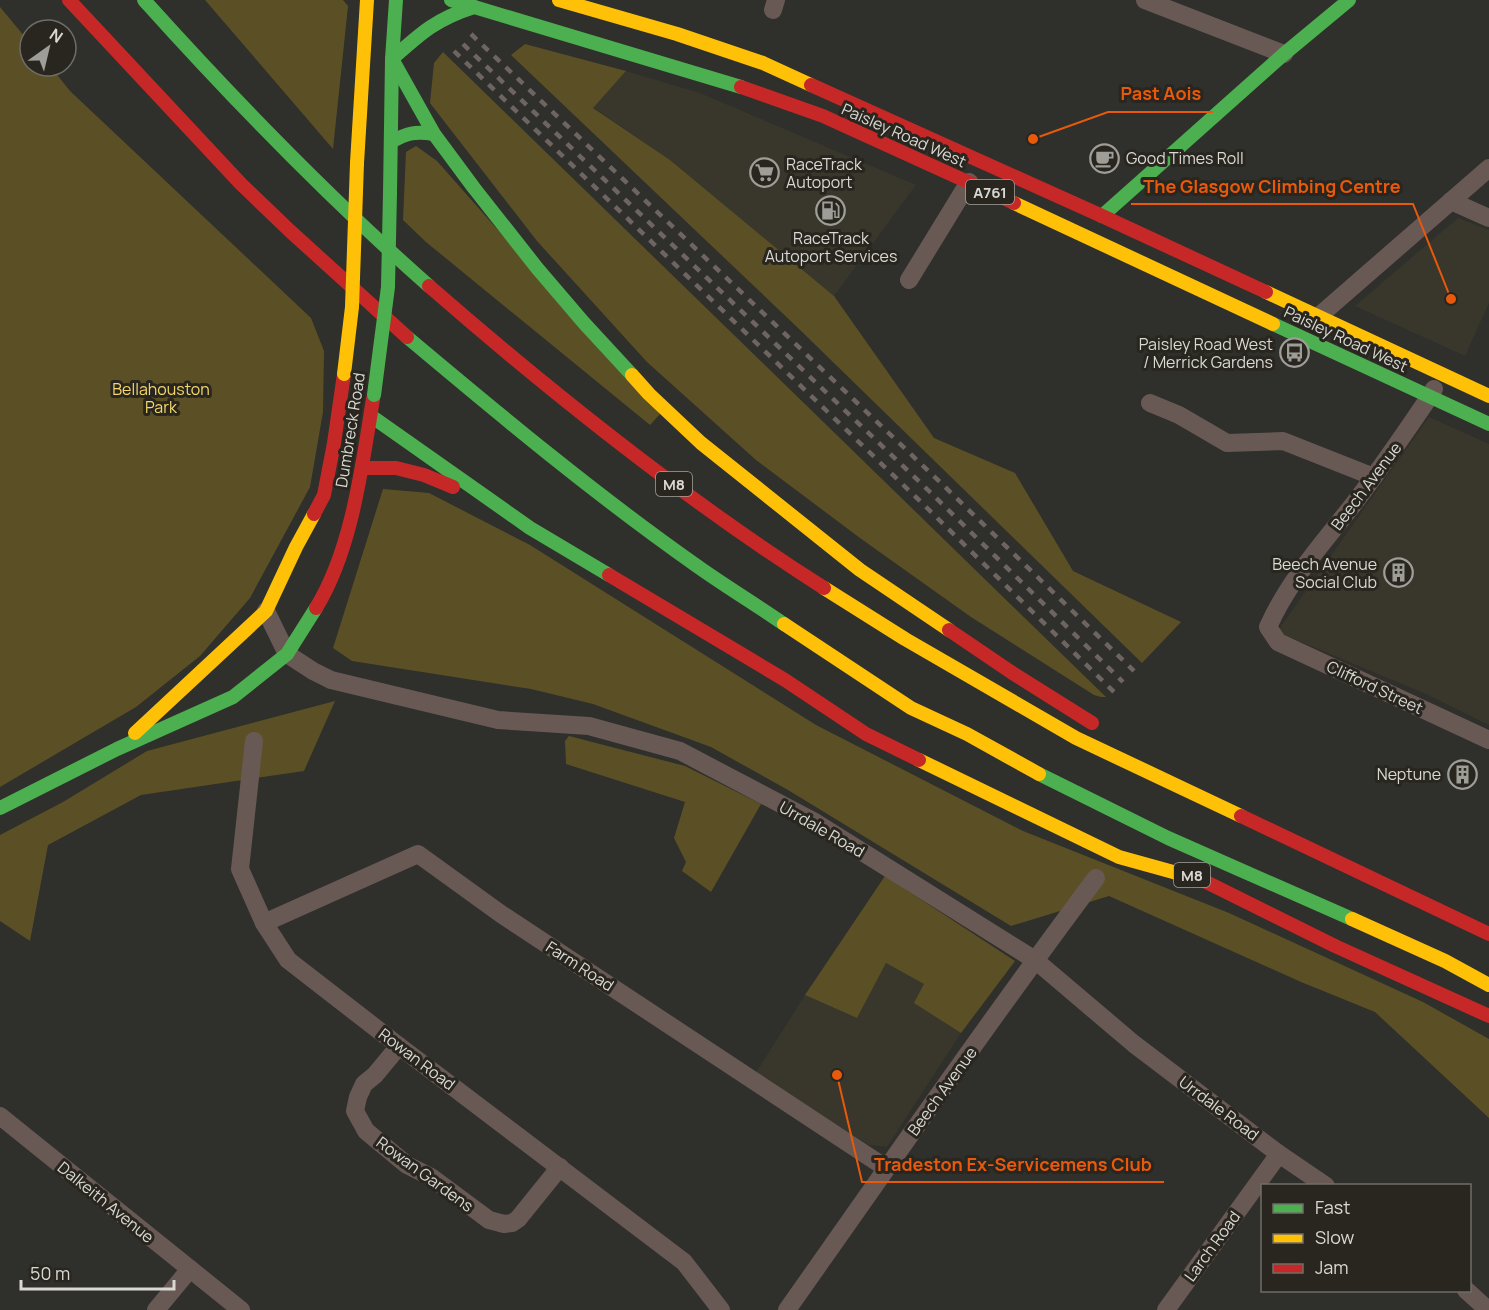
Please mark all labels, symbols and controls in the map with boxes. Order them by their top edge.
north arrow [18,18,78,78]
text: N [45,23,67,48]
callout: Past Aois [1108,76,1213,112]
text: Past Aois [1121,81,1202,105]
street label: Paisley Road West [838,98,970,172]
cafe icon: Good Times Roll [1089,142,1121,174]
place label: Good Times Roll [1126,147,1244,169]
place label: RaceTrack Autoport [786,153,863,193]
supermarket icon: RaceTrack Autoport [749,157,781,189]
callout: The Glasgow Climbing Centre [1131,168,1413,204]
text: The Glasgow Climbing Centre [1143,174,1401,198]
road number: A761 [966,180,1014,204]
fuel station icon: RaceTrack Autoport Services [815,194,847,226]
place label: RaceTrack Autoport Services [765,227,897,267]
street label: Paisley Road West [1281,301,1411,377]
place label: Paisley Road West / Merrick Gardens [1139,333,1273,373]
bus stop icon: Paisley Road West / Merrick Gardens [1278,337,1310,369]
street label: Dumbreck Road [330,371,370,489]
park label: Bellahouston Park [112,378,210,418]
street label: Beech Avenue [1326,438,1406,534]
road number: M8 [656,472,692,496]
place label: Beech Avenue Social Club [1272,553,1377,593]
building icon: Beech Avenue Social Club [1382,557,1414,589]
street label: Clifford Street [1323,655,1427,719]
building icon: Neptune [1446,758,1478,790]
place label: Neptune [1377,763,1441,785]
street label: Urrdale Road [775,796,869,862]
road number: M8 [1174,863,1210,887]
street label: Farm Road [542,936,618,996]
street label: Rowan Road [374,1023,460,1095]
street label: Beech Avenue [902,1042,982,1140]
street label: Urrdale Road [1174,1071,1264,1145]
street label: Rowan Gardens [372,1131,478,1217]
callout: Tradeston Ex-Servicemens Club [862,1146,1164,1182]
text: Tradeston Ex-Servicemens Club [874,1152,1152,1176]
street label: Dalkeith Avenue [53,1156,159,1248]
legend [1261,1184,1471,1292]
text: Fast [1315,1195,1350,1219]
street label: Larch Road [1179,1206,1245,1286]
text: Slow [1315,1225,1355,1249]
scale bar [21,1253,174,1291]
text: Jam [1315,1255,1349,1279]
text: 50 m [30,1261,70,1285]

